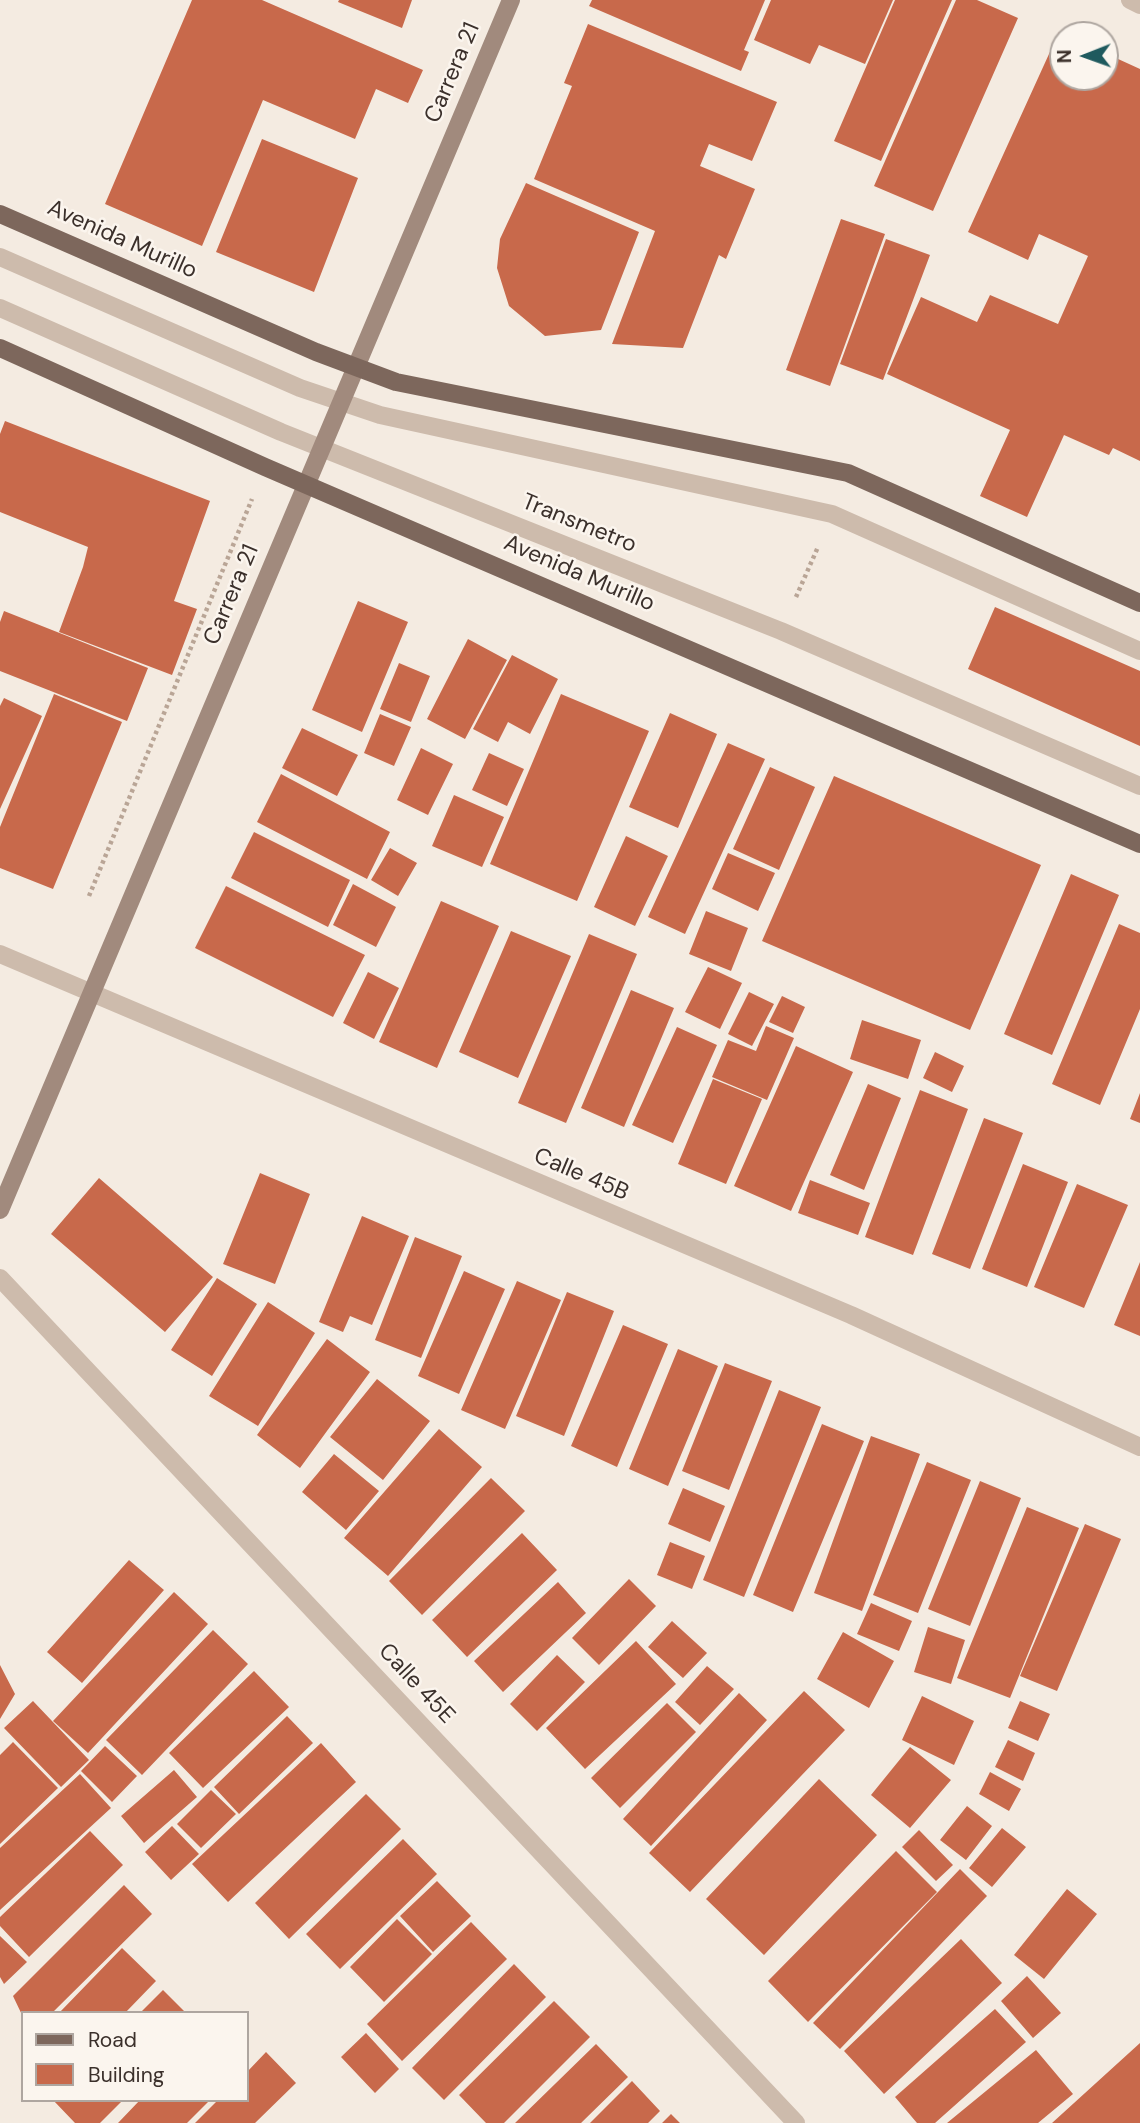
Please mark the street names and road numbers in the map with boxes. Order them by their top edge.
street label: Carrera 21 [420,19,486,127]
street label: Avenida Murillo [43,195,201,285]
street label: Transmetro [518,488,640,560]
street label: Avenida Murillo [500,530,658,618]
street label: Carrera 21 [199,541,265,649]
street label: Calle 45B [529,1143,633,1207]
street label: Calle 45E [372,1638,460,1730]

